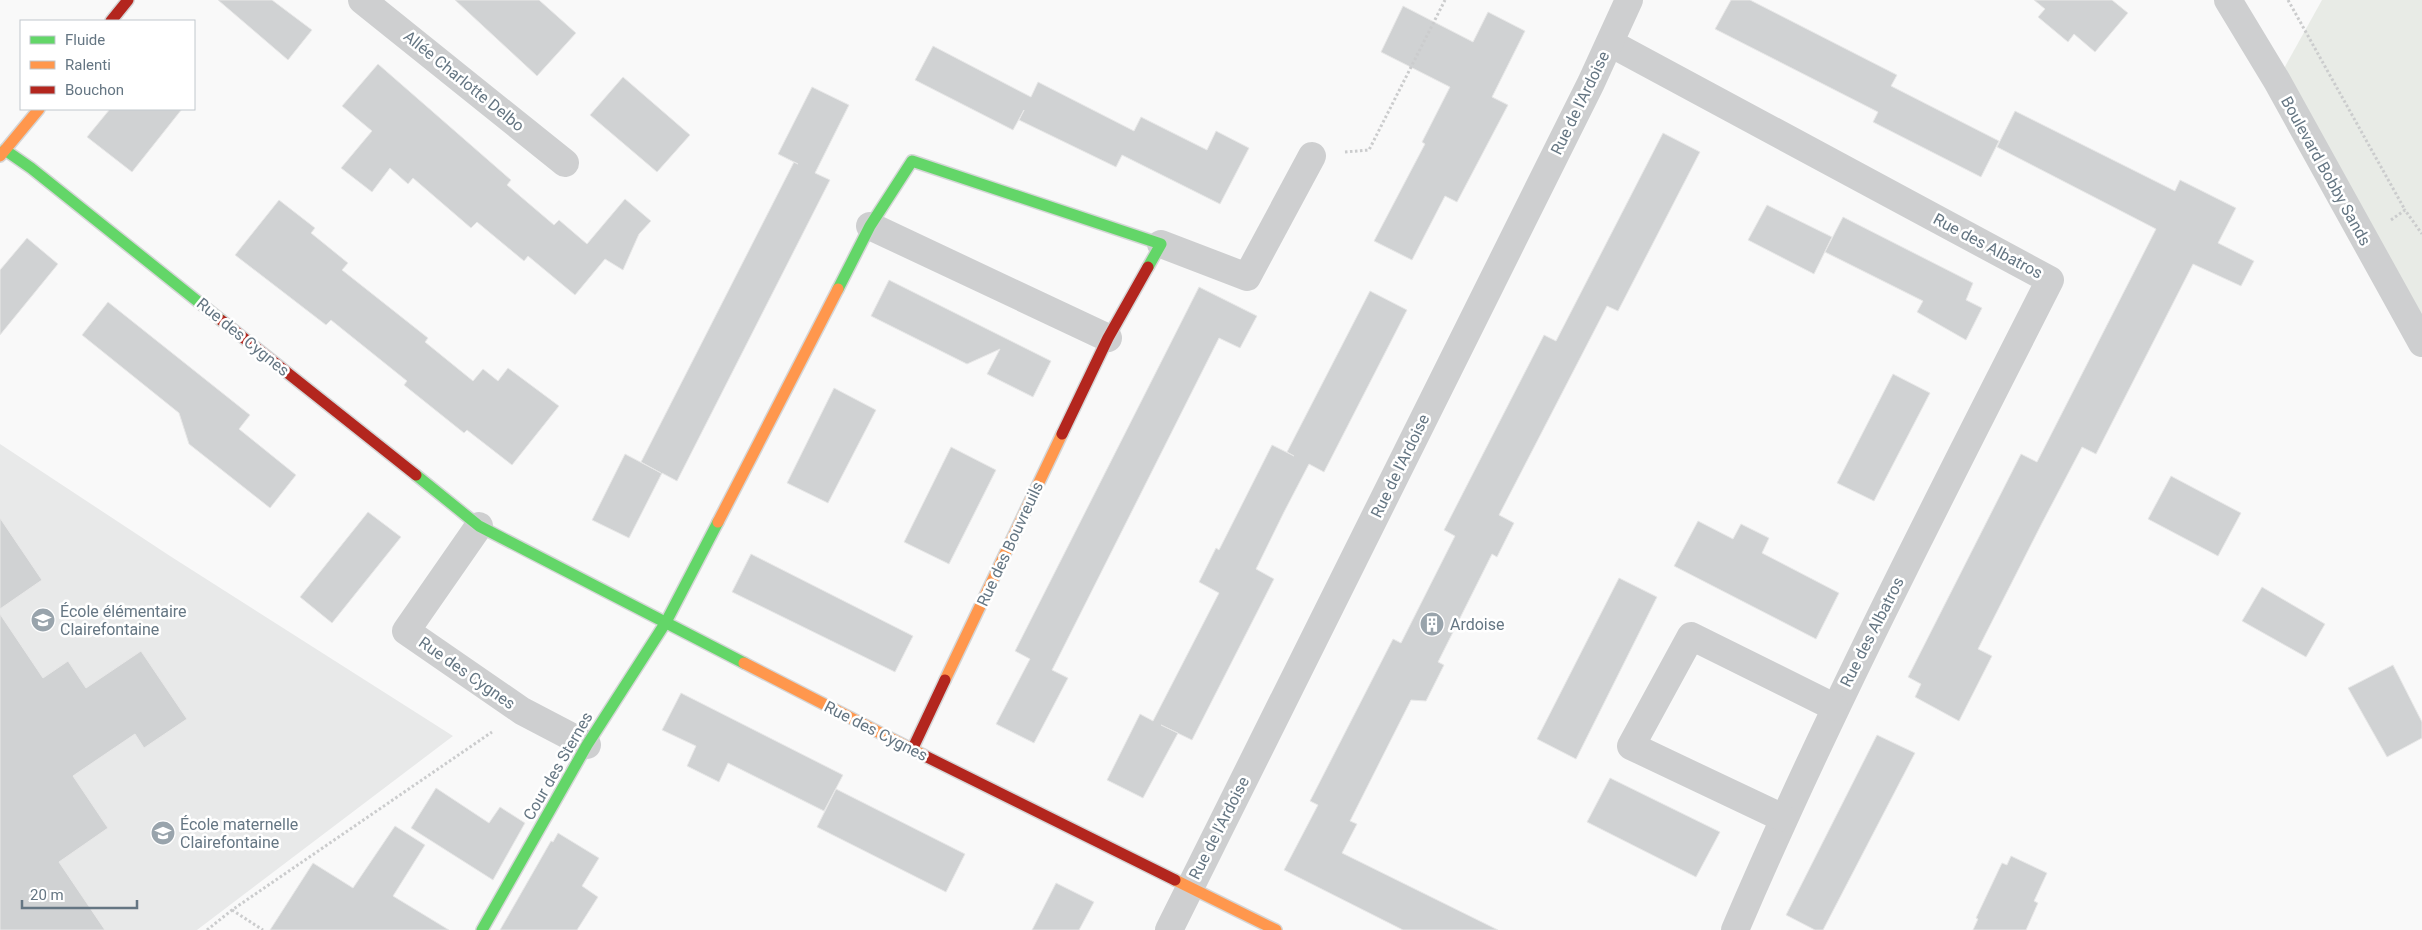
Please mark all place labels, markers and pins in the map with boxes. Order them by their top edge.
place label: École élémentaire Clairefontaine [60,602,187,639]
school or university icon: École élémentaire Clairefontaine [30,607,56,633]
building icon: Ardoise [1419,611,1445,637]
place label: Ardoise [1450,615,1505,634]
place label: École maternelle Clairefontaine [180,815,298,852]
school or university icon: École maternelle Clairefontaine [150,820,176,846]

